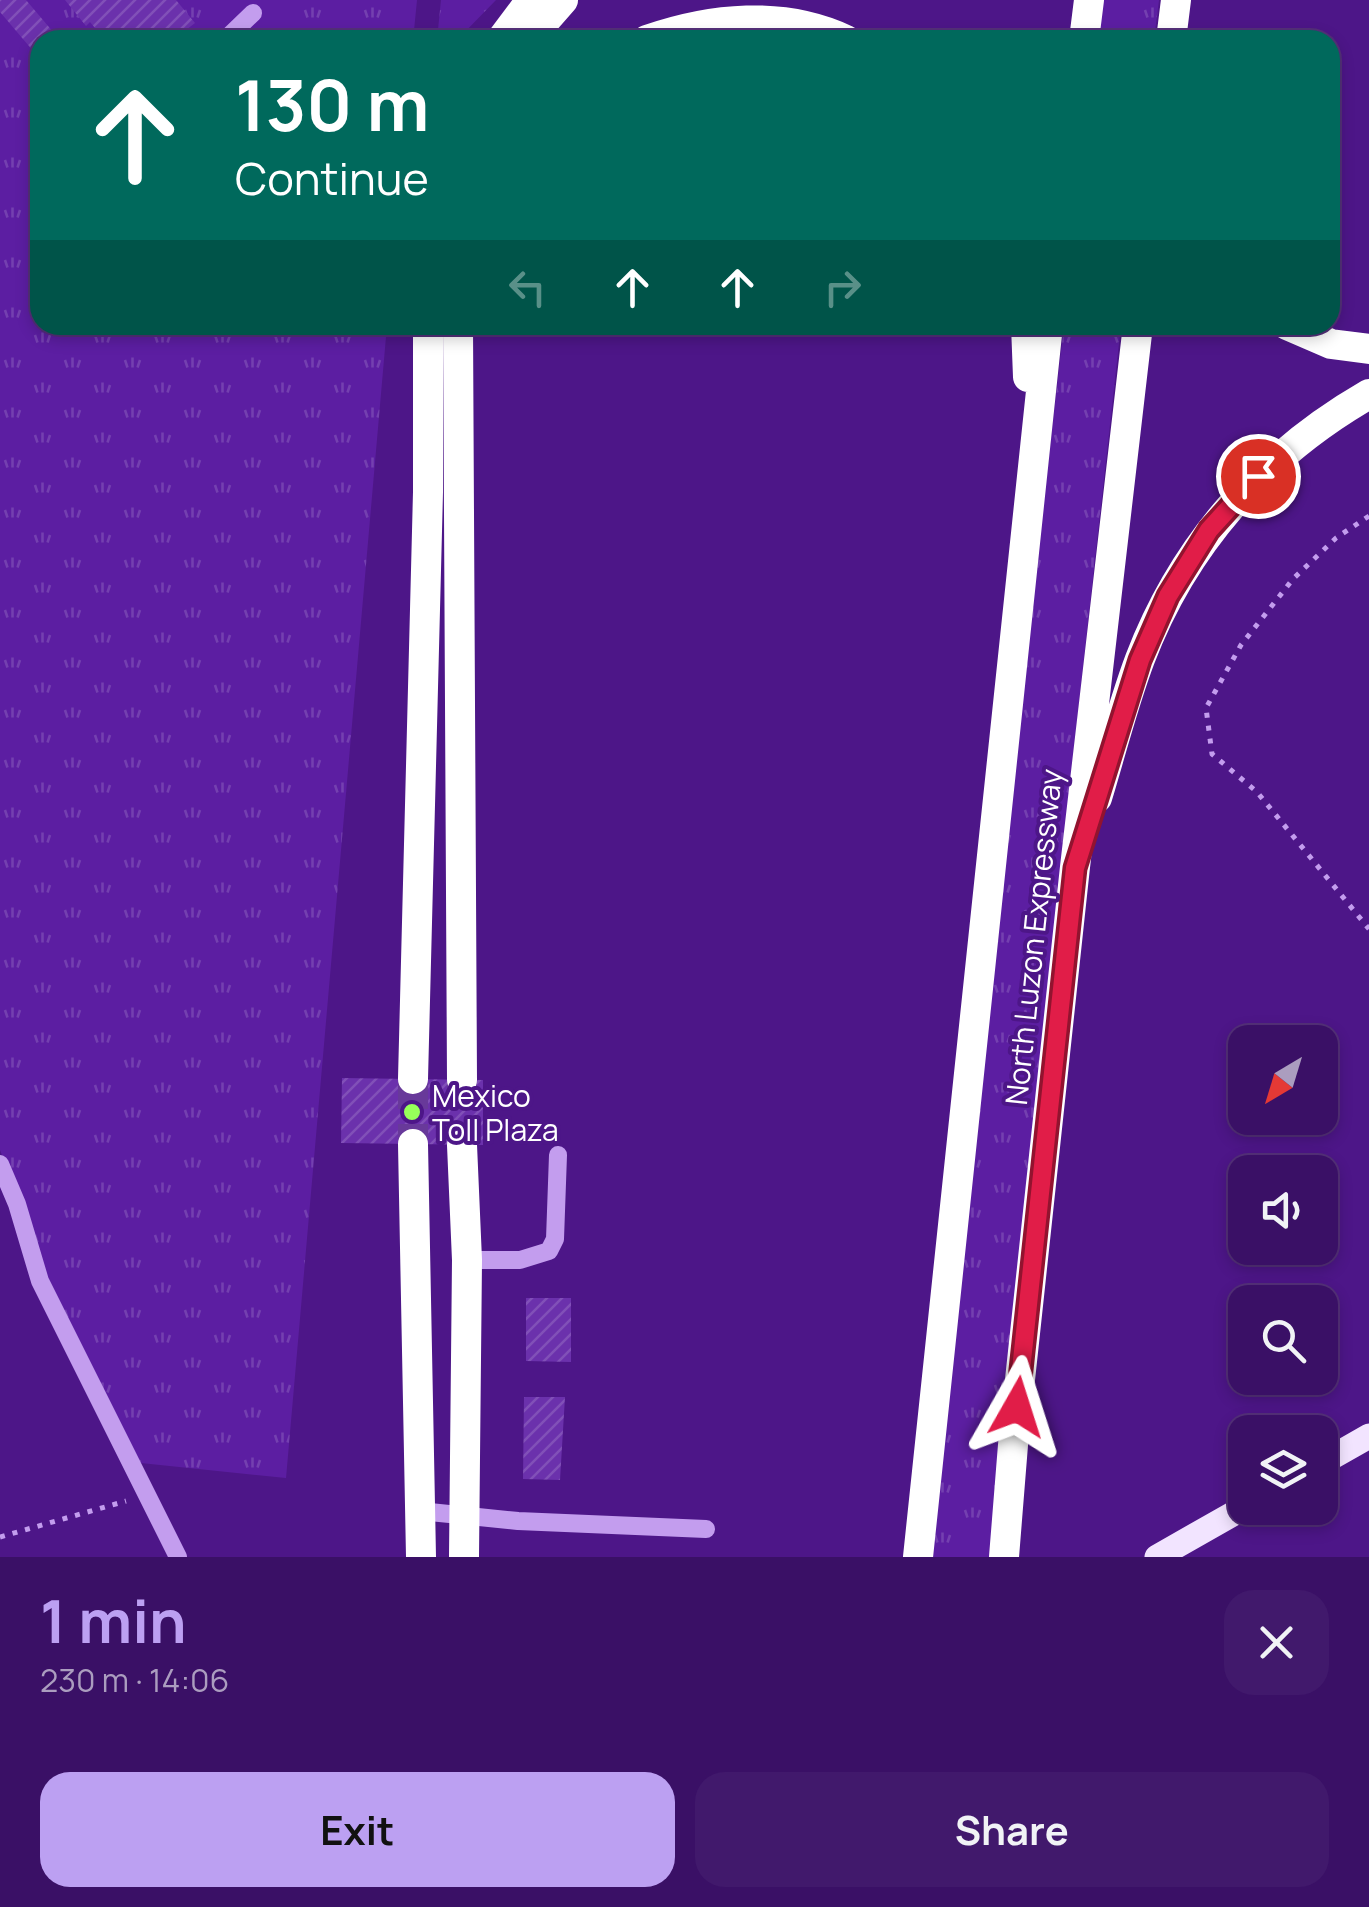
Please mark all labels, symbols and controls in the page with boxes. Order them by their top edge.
text: 130 m [235,56,429,152]
icon: ahead [70,70,200,200]
text: Continue [235,147,429,209]
icon: left [500,260,555,315]
icon: ahead [605,260,660,315]
icon: ahead [710,260,765,315]
icon: right [815,260,870,315]
pin [1216,434,1301,519]
icon: arrive [1231,449,1286,504]
street label: North Luzon Expressway [995,767,1071,1107]
north arrow [1228,1025,1338,1135]
map controls [1228,1025,1338,1525]
place label: Mexico Toll Plaza [432,1075,559,1150]
marker: Mexico Toll Plaza [401,1101,423,1123]
button: sound [1228,1155,1338,1265]
button: search [1228,1285,1338,1395]
position arrow [965,1355,1069,1459]
button: layers [1228,1415,1338,1525]
text: 1 min [40,1579,187,1661]
button: close [1224,1590,1329,1695]
text: 230 m · 14:06 [40,1658,229,1702]
button: Exit [40,1772,675,1887]
button: Share [695,1772,1329,1887]

